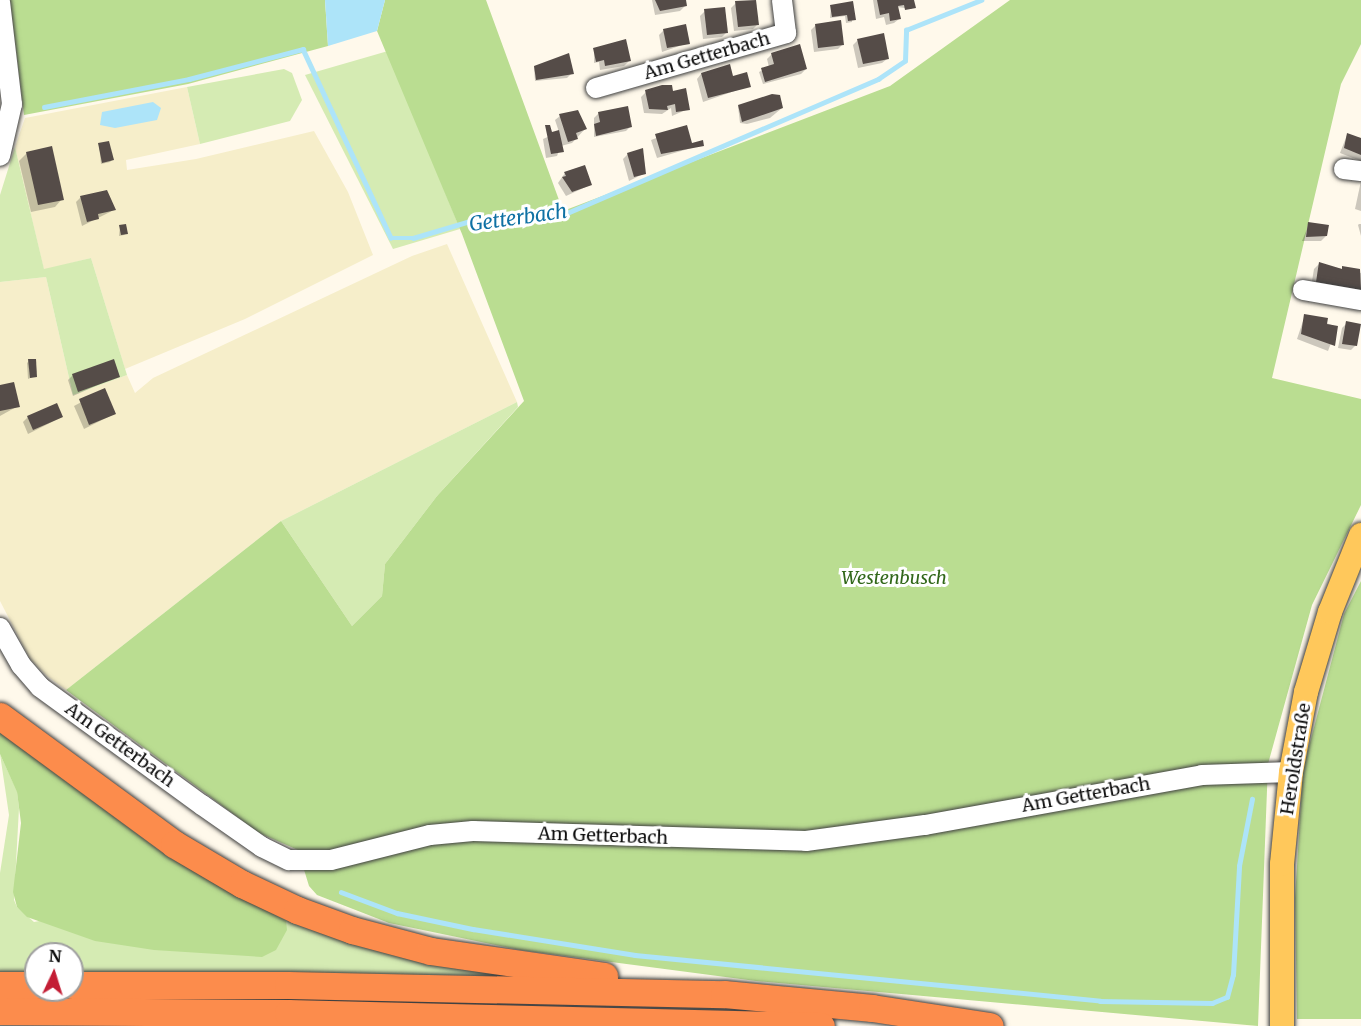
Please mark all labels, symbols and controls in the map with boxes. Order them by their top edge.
street label: Am Getterbach [641,28,773,84]
water label: Getterbach [467,198,569,236]
park label: Westenbusch [841,567,947,589]
street label: Am Getterbach [61,698,179,792]
street label: Heroldstraße [1277,702,1315,816]
street label: Am Getterbach [1020,773,1152,817]
street label: Am Getterbach [538,823,668,849]
north arrow [24,942,84,1002]
text: N [48,946,62,966]

